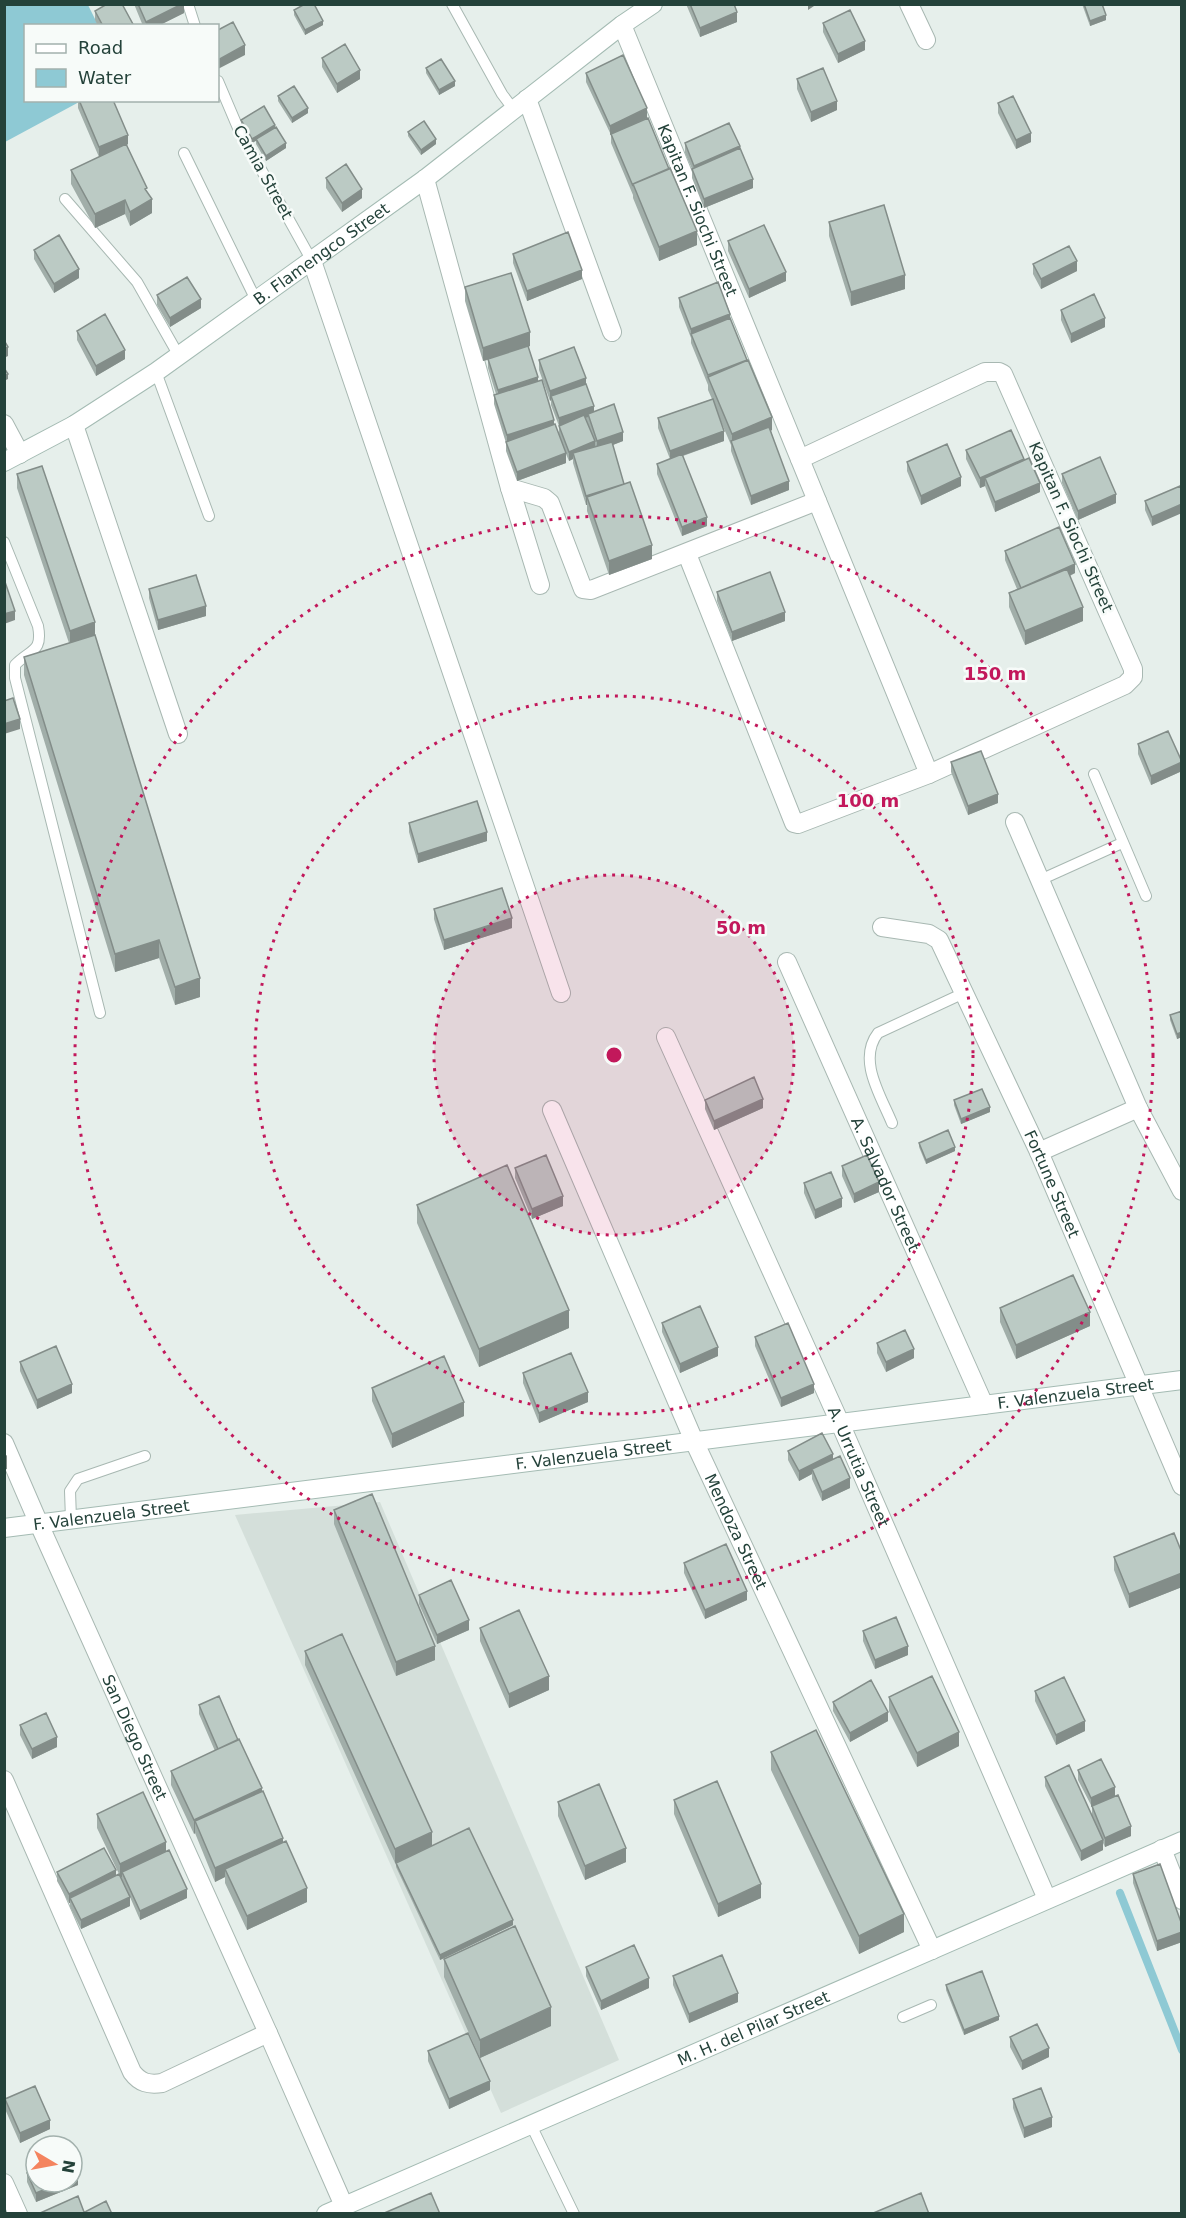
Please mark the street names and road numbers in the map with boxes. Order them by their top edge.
street label: Kapitan F. Siochi Street [654,121,742,299]
street label: Camia Street [229,122,297,222]
street label: B. Flamengco Street [249,198,393,309]
street label: Kapitan F. Siochi Street [1025,439,1117,615]
street label: A. Salvador Street [848,1114,924,1254]
street label: Fortune Street [1021,1127,1084,1240]
street label: F. Valenzuela Street [996,1374,1155,1413]
street label: A. Urrutia Street [824,1403,894,1530]
street label: F. Valenzuela Street [514,1435,673,1473]
street label: Mendoza Street [701,1470,772,1592]
street label: F. Valenzuela Street [32,1495,190,1534]
street label: San Diego Street [98,1671,171,1803]
street label: M. H. del Pilar Street [674,1986,832,2069]

